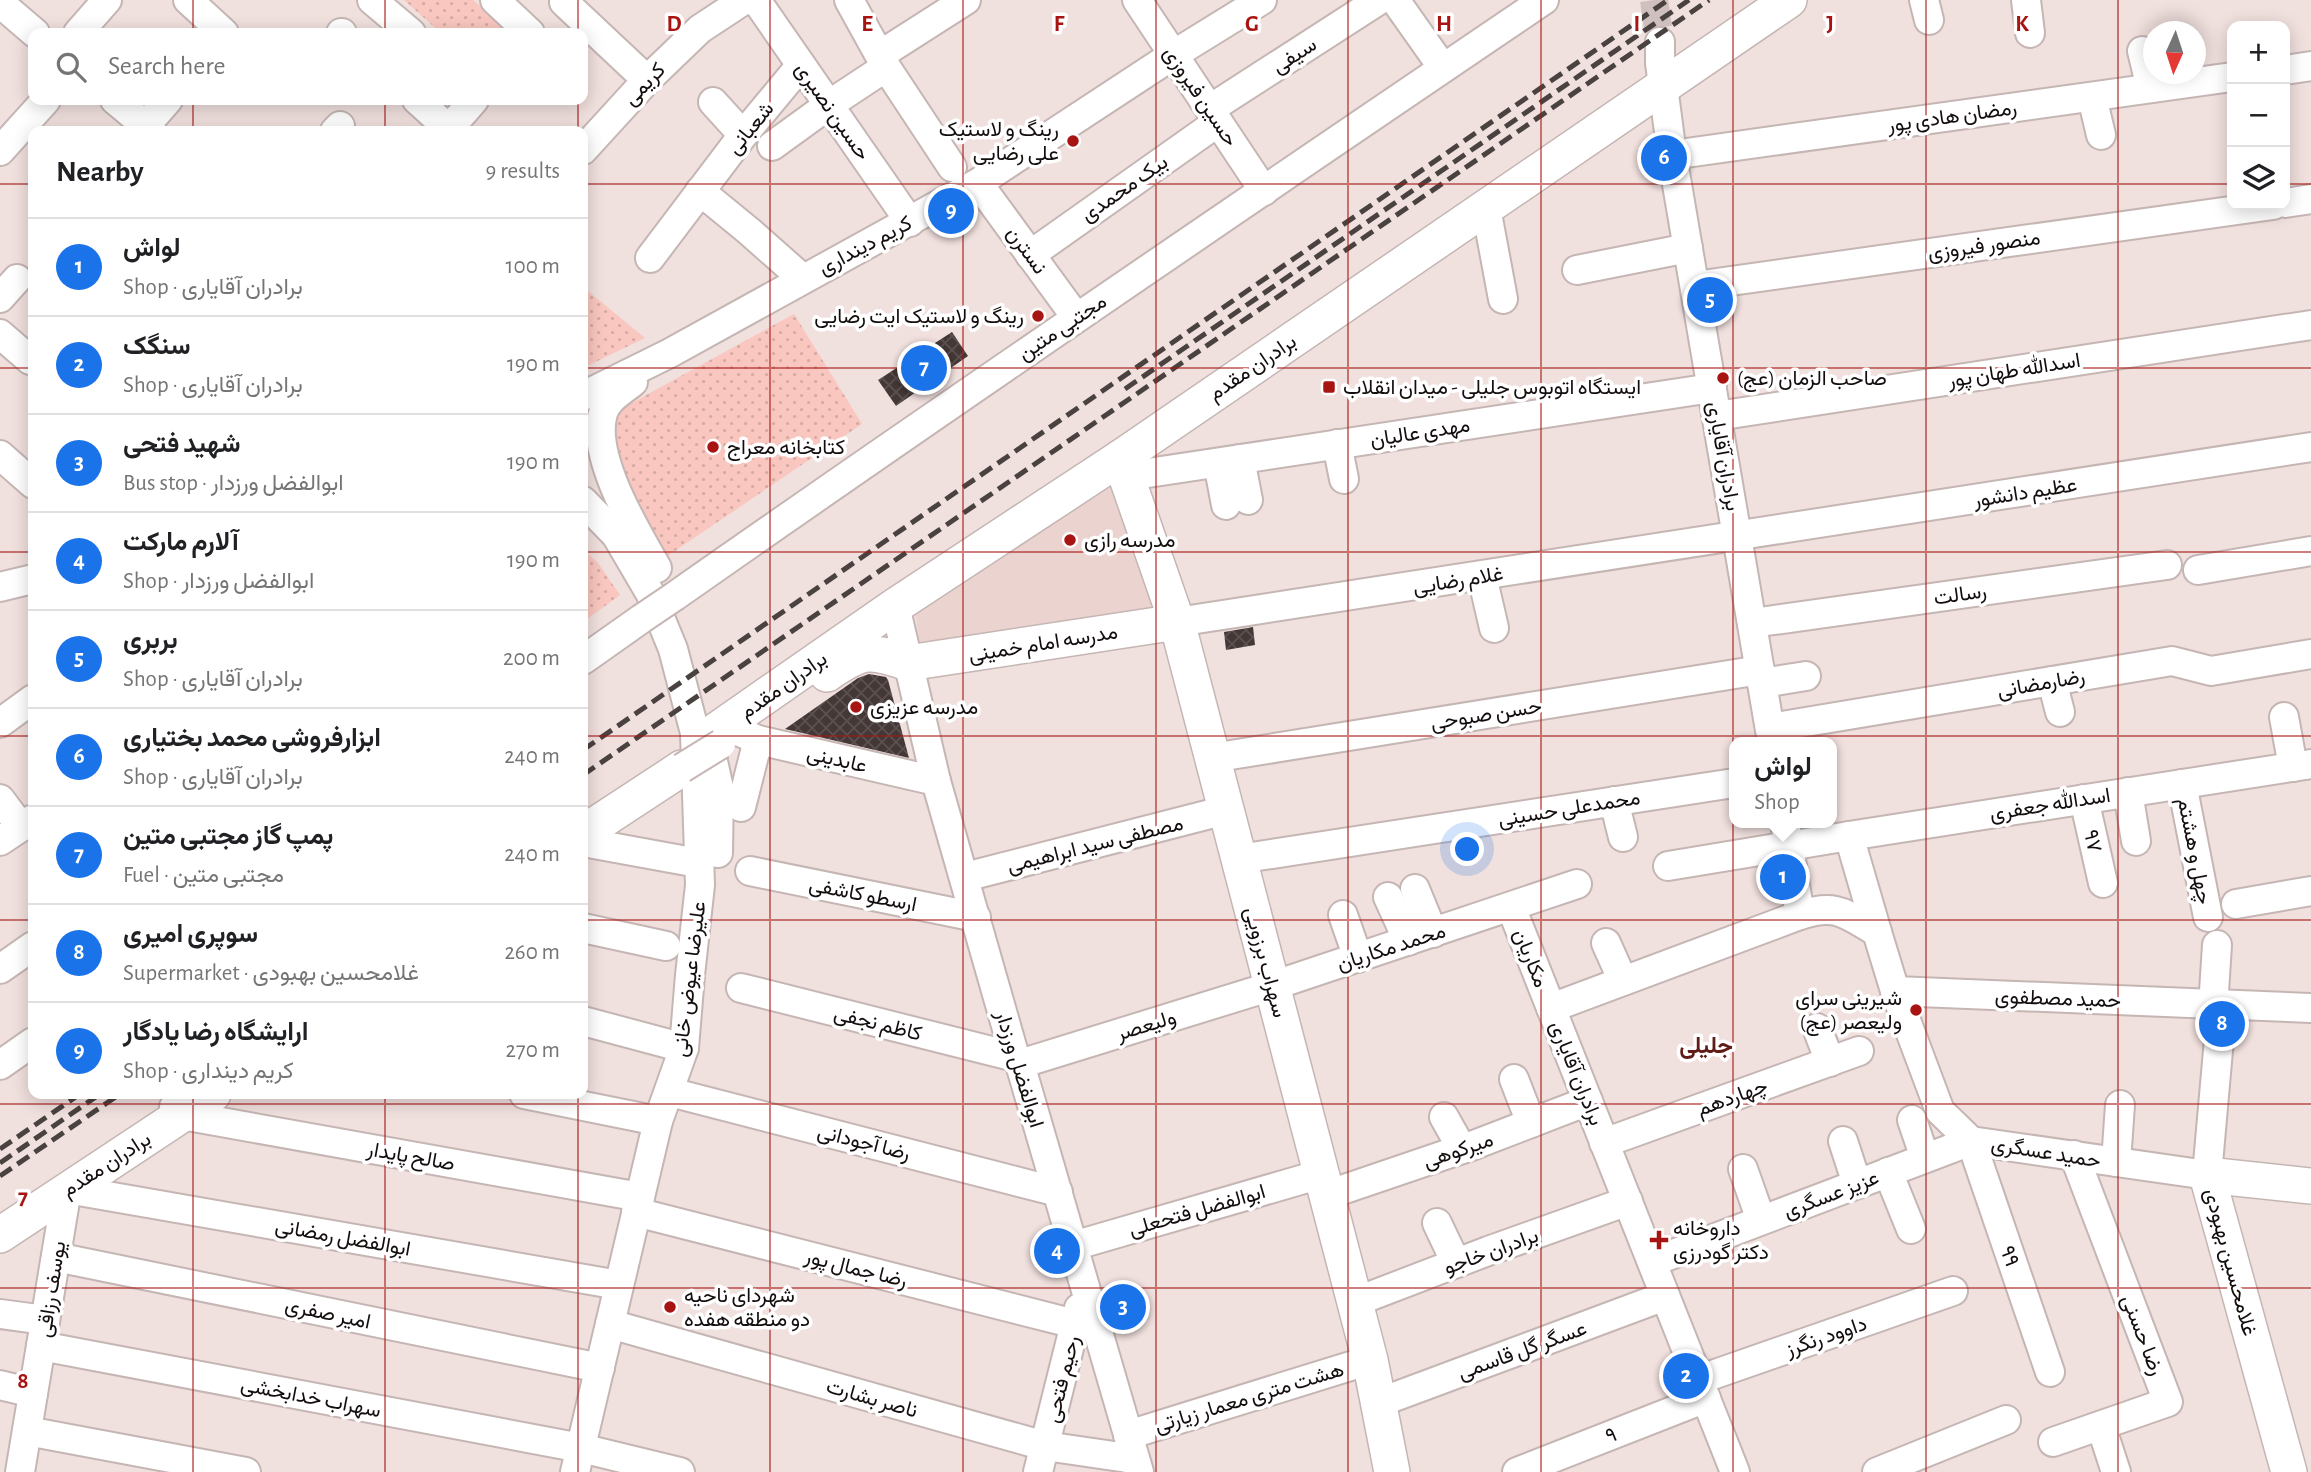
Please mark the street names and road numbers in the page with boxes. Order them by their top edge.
street label: سیفی [1268,33,1321,78]
street label: حسین فیروزی [1158,42,1242,151]
street label: کریمی [619,59,671,111]
street label: حسین نصیری [790,59,874,165]
street label: رمضان هادی پور [1885,97,2019,139]
street label: شعبانی [723,98,779,159]
street label: بیک محمدی [1077,151,1172,227]
street label: کریم دینداری [815,212,917,281]
street label: نسترن [1001,223,1051,279]
street label: منصور فیروزی [1926,227,2042,266]
street label: مجتبی متین [1014,290,1111,365]
street label: برادران مقدم [1204,330,1302,407]
street label: اسدالله طهان پور [1945,347,2082,394]
street label: برادران آقایاری [1702,400,1743,513]
street label: مهدی عالیان [1369,414,1472,453]
street label: عظیم دانشور [1971,474,2079,514]
street label: غلام رضایی [1411,563,1505,601]
street label: رسالت [1932,580,1988,611]
street label: مدرسه امام خمینی [967,621,1120,669]
street label: برادران مقدم [736,648,833,726]
street label: رضارمضانی [1996,665,2087,703]
street label: حسن صبوحی [1429,695,1543,736]
street label: عابدینی [805,742,869,778]
street label: اسدالله جعفری [1988,782,2112,826]
street label: محمدعلی حسینی [1497,787,1642,831]
street label: چهل و هشتم [2171,796,2215,907]
street label: مصطفی سید ابراهیمی [1005,812,1186,878]
street label: ۹۷ [2080,828,2105,854]
street label: ارسطو کاشفی [807,874,919,917]
street label: علیرضا عیوض خانی [670,900,711,1058]
street label: سهراب برزویی [1239,905,1290,1020]
street label: محمد مکاریان [1334,920,1449,977]
street label: مکاریان [1508,926,1552,991]
street label: حمید مصطفوی [1994,986,2122,1013]
street label: کاظم نجفی [831,1002,924,1047]
street label: ولیعصر [1113,1006,1179,1047]
street label: ابوالفضل ورزدار [990,1007,1047,1131]
street label: برادران آقایاری [1544,1018,1607,1129]
street label: چهاردهم [1694,1075,1771,1123]
street label: رضا آجودانی [815,1121,912,1166]
street label: برادران مقدم [58,1128,156,1203]
street label: میرکوهی [1420,1129,1497,1174]
street label: حمید عسگری [1989,1133,2102,1173]
street label: صالح پایدار [364,1138,456,1178]
street label: عزیز عسگری [1781,1167,1882,1224]
street label: ابوالفضل فتحعلی [1126,1181,1268,1242]
street label: غلامحسین بهبودی [2199,1186,2260,1339]
street label: ابوالفضل رمضانی [273,1215,412,1262]
street label: برادران خاجو [1441,1225,1542,1280]
street label: یوسف رزاقی [34,1239,71,1339]
street label: ۹۹ [1996,1243,2023,1269]
street label: رضا جمال پور [801,1245,909,1294]
street label: رضا حسنی [2116,1292,2167,1379]
street label: امیر صفری [283,1294,373,1335]
street label: داوود رنگرز [1782,1313,1870,1362]
street label: عسگر گل قاسمی [1455,1317,1590,1385]
street label: رحیم فتحی [1042,1333,1086,1426]
street label: هشت متری معمار زیارتی [1152,1359,1347,1438]
street label: سهراب خدابخشی [239,1374,383,1423]
street label: ناصر بشارت [823,1375,920,1423]
street label: ۹ [1603,1424,1620,1447]

